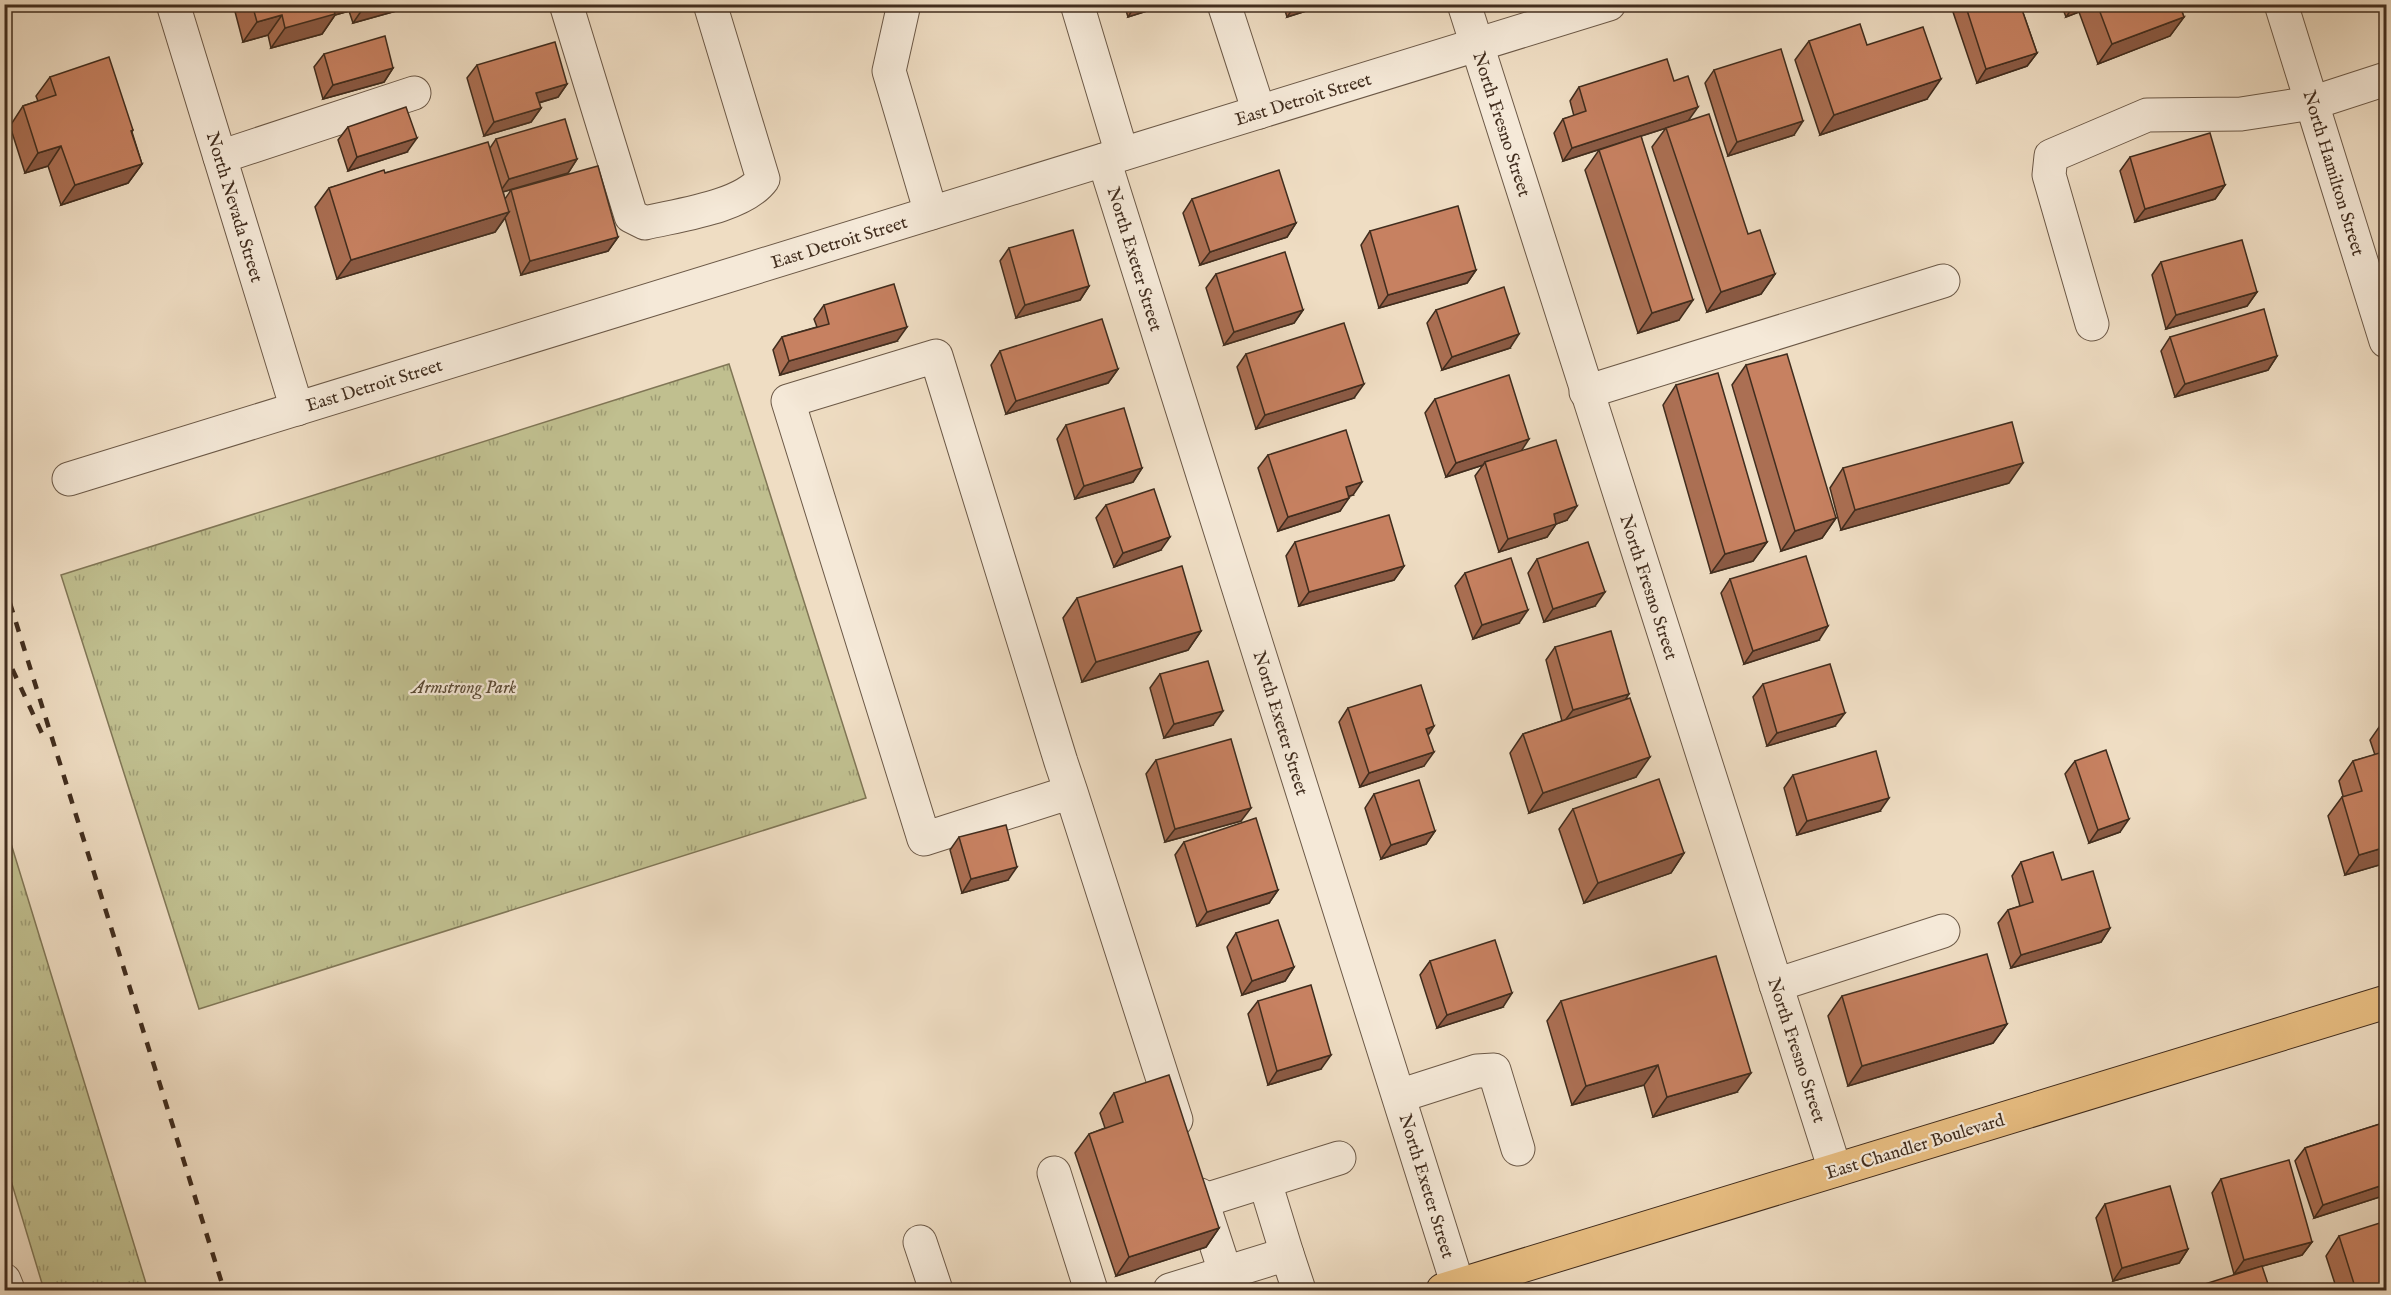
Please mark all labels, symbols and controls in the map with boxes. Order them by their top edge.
street label: North Fresno Street [1466,49,1535,200]
street label: East Detroit Street [1232,69,1374,132]
street label: North Hamilton Street [2296,88,2369,259]
street label: North Nevada Street [200,129,267,285]
street label: North Exeter Street [1101,184,1166,335]
street label: East Detroit Street [768,212,910,275]
street label: East Detroit Street [303,355,445,418]
street label: North Fresno Street [1613,512,1682,663]
street label: North Exeter Street [1247,648,1312,799]
park label: Armstrong Park [410,677,516,700]
street label: North Fresno Street [1761,975,1830,1126]
street label: East Chandler Boulevard [1823,1109,2008,1186]
street label: North Exeter Street [1393,1111,1458,1262]

